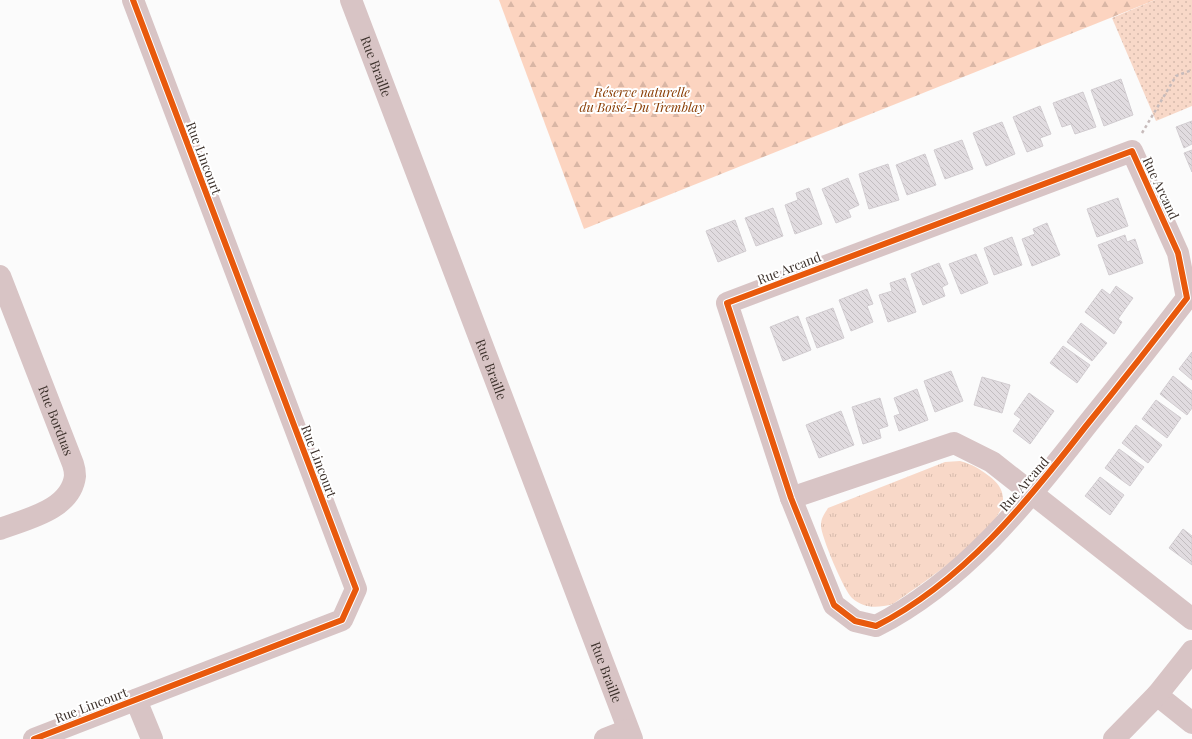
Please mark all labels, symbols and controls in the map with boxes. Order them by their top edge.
street label: Rue Braille [357,33,396,99]
park label: Réserve naturelle du Boisé-Du Tremblay [579,83,705,115]
street label: Rue Lincourt [183,119,226,197]
street label: Rue Arcand [1140,154,1184,222]
street label: Rue Arcand [754,247,824,288]
street label: Rue Braille [473,336,511,402]
street label: Rue Borduas [35,383,78,458]
street label: Rue Lincourt [298,422,341,500]
street label: Rue Arcand [995,452,1052,515]
street label: Rue Braille [588,639,626,705]
street label: Rue Lincourt [52,683,130,726]

